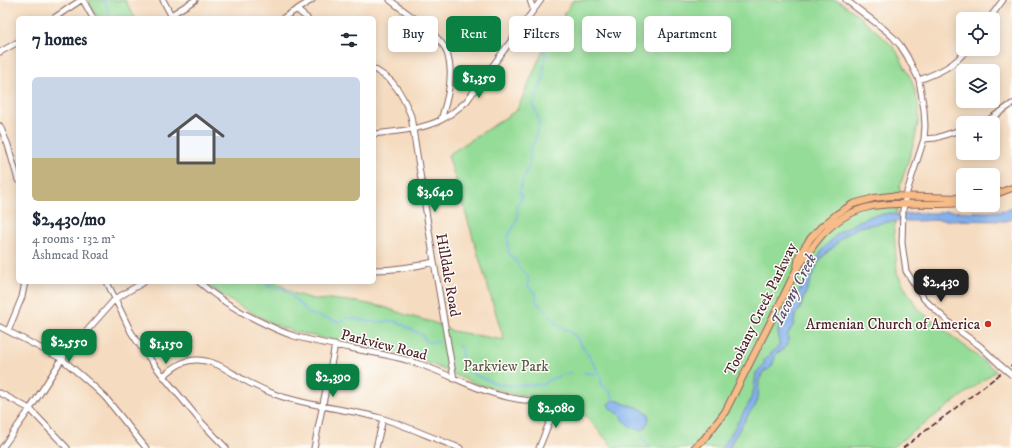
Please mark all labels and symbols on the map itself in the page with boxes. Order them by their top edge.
pin: $1,350 [446,65,512,99]
pin: $3,640 [402,179,468,213]
street label: Hilldale Road [431,232,465,319]
street label: Tookany Creek Parkway [721,239,802,379]
water label: Tacony Creek [767,250,821,330]
pin: $2,430 [908,269,974,303]
place label: Armenian Church of America [806,315,981,334]
marker: Armenian Church of America [983,319,993,329]
street label: Parkview Road [339,325,430,365]
pin: $2,550 [36,329,102,363]
pin: $1,150 [133,331,199,365]
park label: Parkview Park [463,357,549,376]
pin: $2,390 [300,364,366,398]
pin: $2,080 [523,395,589,429]

